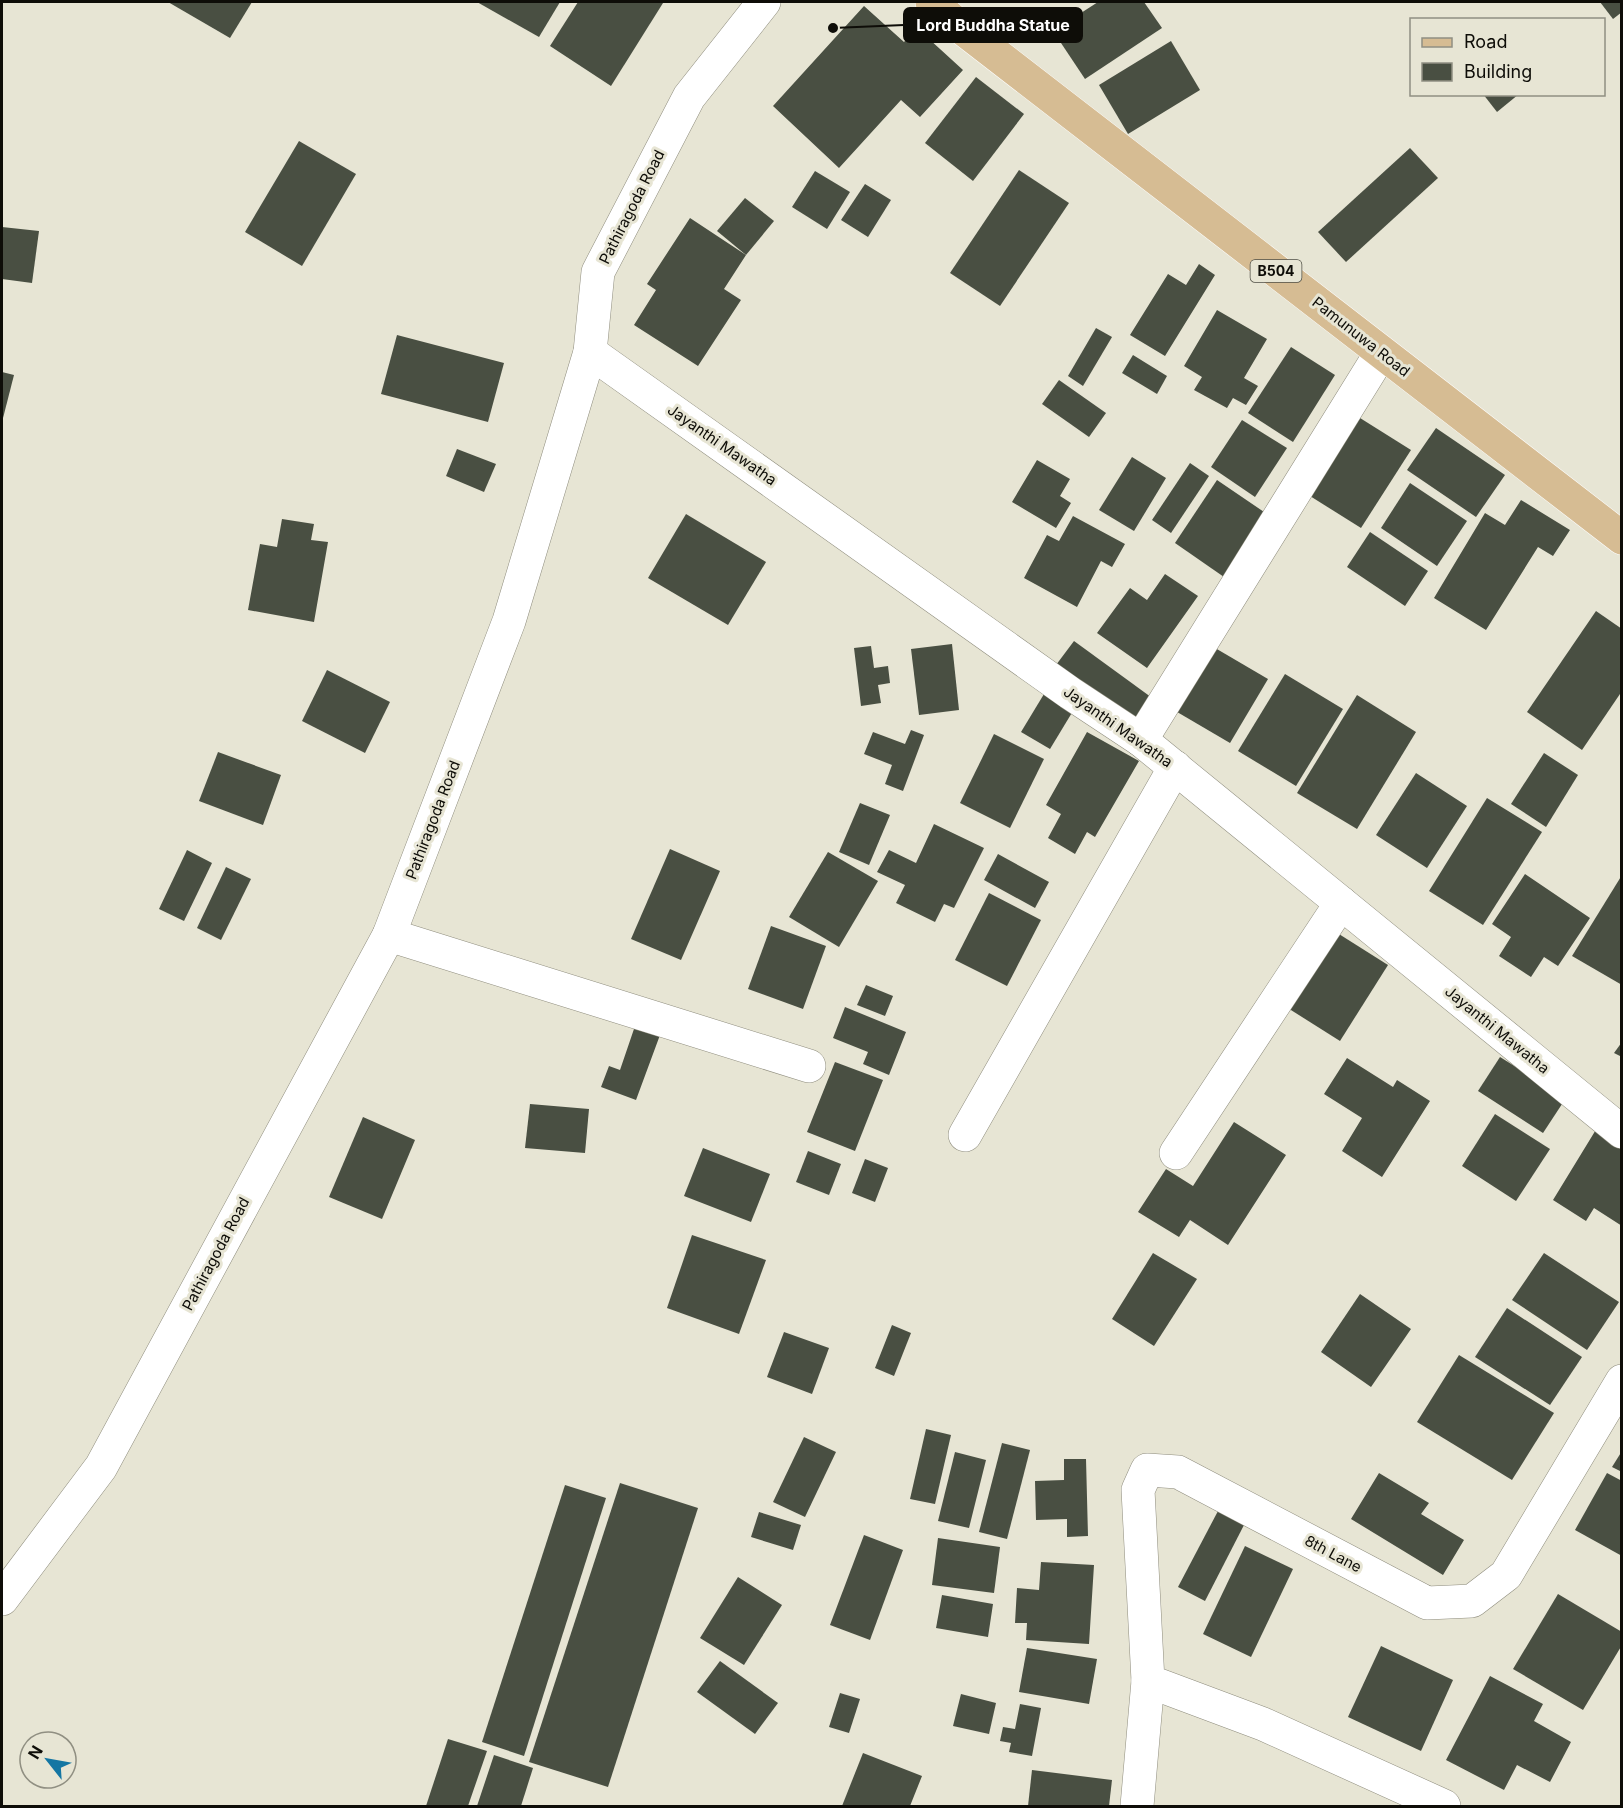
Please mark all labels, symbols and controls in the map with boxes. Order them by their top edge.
callout: Lord Buddha Statue [904,8,1082,42]
text: Lord Buddha Statue [916,15,1070,35]
legend [1410,18,1605,96]
text: Road [1464,31,1507,52]
text: Building [1464,61,1532,82]
street label: Pathiragoda Road [595,146,669,267]
road number: B504 [1250,260,1302,282]
street label: Pamunuwa Road [1309,293,1414,381]
street label: Jayanthi Mawatha [664,400,781,489]
street label: Jayanthi Mawatha [1060,682,1177,771]
street label: Pathiragoda Road [401,758,464,882]
street label: Jayanthi Mawatha [1441,982,1553,1078]
street label: Pathiragoda Road [178,1194,253,1314]
street label: 8th Lane [1301,1531,1365,1576]
north arrow [18,1730,78,1790]
text: N [23,1742,47,1763]

